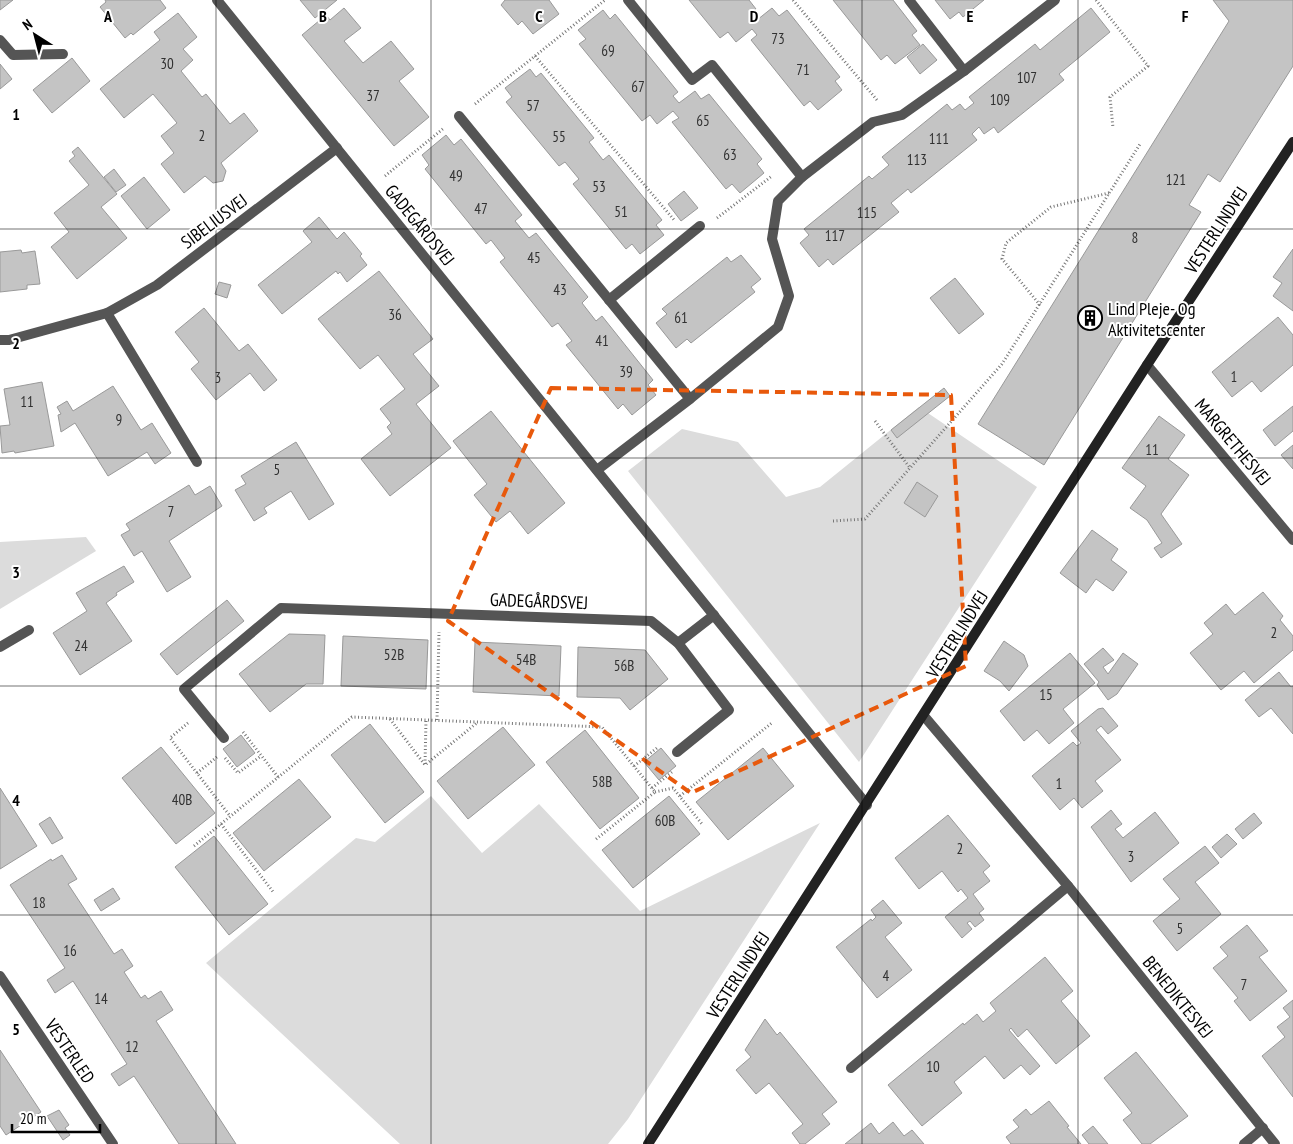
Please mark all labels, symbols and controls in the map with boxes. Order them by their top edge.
text: A [103,6,113,26]
text: B [319,6,327,26]
text: C [535,6,543,26]
text: D [750,6,759,26]
text: E [967,6,974,26]
text: F [1182,6,1189,26]
north arrow [10,10,60,60]
text: N [19,15,36,34]
house number: 73 [771,29,785,48]
house number: 69 [601,41,615,60]
house number: 30 [160,54,174,73]
house number: 71 [796,60,810,79]
house number: 107 [1017,68,1037,87]
house number: 67 [631,77,645,96]
house number: 37 [366,86,380,105]
house number: 109 [990,90,1010,109]
house number: 57 [526,96,540,115]
text: 1 [12,104,20,124]
house number: 65 [696,111,710,130]
house number: 2 [199,126,205,145]
house number: 55 [552,127,566,146]
house number: 111 [929,129,949,148]
house number: 63 [723,145,737,164]
house number: 113 [907,150,927,169]
house number: 49 [449,166,463,185]
house number: 121 [1166,170,1186,189]
house number: 53 [592,177,606,196]
street label: GADEGÅRDSVEJ [380,180,460,270]
street label: VESTERLINDVEJ [1179,182,1253,279]
street label: SIBELIUSVEJ [176,189,252,253]
house number: 47 [474,199,488,218]
house number: 51 [614,202,628,221]
house number: 115 [857,203,877,222]
house number: 117 [825,226,845,245]
house number: 8 [1132,228,1138,247]
house number: 45 [527,248,541,267]
house number: 43 [553,280,567,299]
place label: Lind Pleje- Og Aktivitetscenter [1108,297,1205,341]
house number: 36 [388,305,402,324]
building icon: Lind Pleje- Og Aktivitetscenter [1077,305,1103,331]
house number: 61 [674,308,688,327]
house number: 41 [595,331,609,350]
text: 2 [12,333,20,353]
house number: 39 [619,362,633,381]
house number: 1 [1231,367,1237,386]
house number: 3 [215,368,221,387]
house number: 11 [20,392,34,411]
street label: MARGRETHESVEJ [1190,394,1276,490]
house number: 9 [116,410,122,429]
house number: 11 [1145,440,1159,459]
house number: 5 [274,460,280,479]
house number: 7 [168,502,174,521]
text: 3 [12,562,20,582]
street label: VESTERLINDVEJ [920,586,993,683]
street label: GADEGÅRDSVEJ [490,588,588,614]
house number: 2 [1271,623,1277,642]
house number: 24 [74,636,88,655]
house number: 52B [384,645,404,664]
house number: 54B [516,650,536,669]
house number: 56B [614,656,634,675]
house number: 15 [1039,685,1053,704]
house number: 58B [592,772,612,791]
house number: 1 [1056,774,1062,793]
text: 4 [12,790,20,810]
house number: 40B [172,790,192,809]
house number: 60B [655,811,675,830]
house number: 2 [957,839,963,858]
house number: 3 [1128,847,1134,866]
house number: 18 [32,893,46,912]
house number: 5 [1177,919,1183,938]
street label: VESTERLINDVEJ [701,927,775,1024]
house number: 16 [63,941,77,960]
street label: BENEDIKTESVEJ [1138,951,1218,1043]
house number: 4 [883,966,890,985]
house number: 7 [1241,975,1247,994]
house number: 14 [94,989,108,1008]
street label: VESTERLED [40,1014,100,1088]
text: 5 [12,1019,20,1039]
house number: 12 [125,1037,139,1056]
house number: 10 [926,1057,940,1076]
scale bar [12,1102,100,1134]
text: 20 m [20,1109,46,1128]

